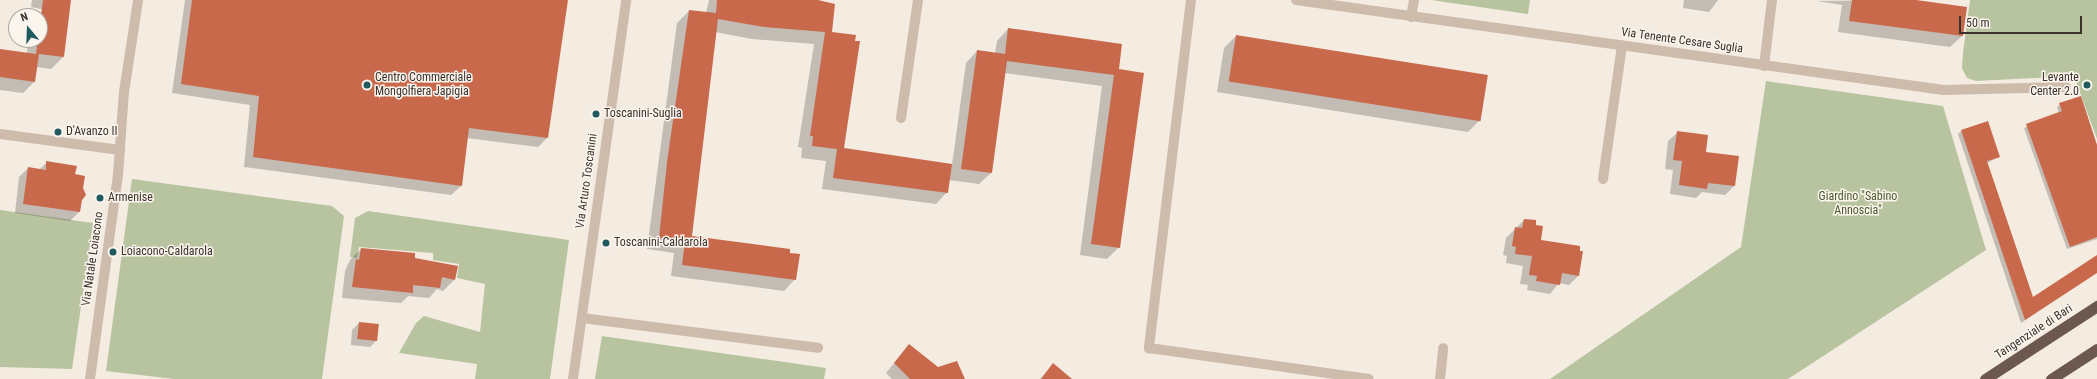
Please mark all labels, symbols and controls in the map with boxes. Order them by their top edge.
north arrow [8,8,48,48]
scale bar [1961,8,2084,34]
text: N [19,10,30,24]
text: 50 m [1966,16,1990,30]
street label: Via Tenente Cesare Suglia [1620,25,1744,57]
place label: Centro Commerciale Mongolfiera Japigia [375,71,472,99]
place label: Levante Center 2.0 [2030,71,2079,99]
marker: Centro Commerciale Mongolfiera Japigia [362,80,372,90]
marker: Levante Center 2.0 [2082,80,2092,90]
place label: Toscanini-Suglia [604,107,682,121]
marker: Toscanini-Suglia [591,109,601,119]
place label: D'Avanzo II [66,125,117,139]
marker: D'Avanzo II [53,127,63,137]
street label: Via Arturo Toscanini [573,132,601,230]
park label: Giardino "Sabino Annoscia" [1819,190,1897,218]
place label: Armenise [108,191,153,205]
marker: Armenise [95,193,105,203]
street label: Via Natale Loiacono [79,211,107,307]
place label: Toscanini-Caldarola [614,236,708,250]
marker: Toscanini-Caldarola [601,238,611,248]
place label: Loiacono-Caldarola [121,245,213,259]
marker: Loiacono-Caldarola [108,247,118,257]
street label: Tangenziale di Bari [1993,302,2075,362]

